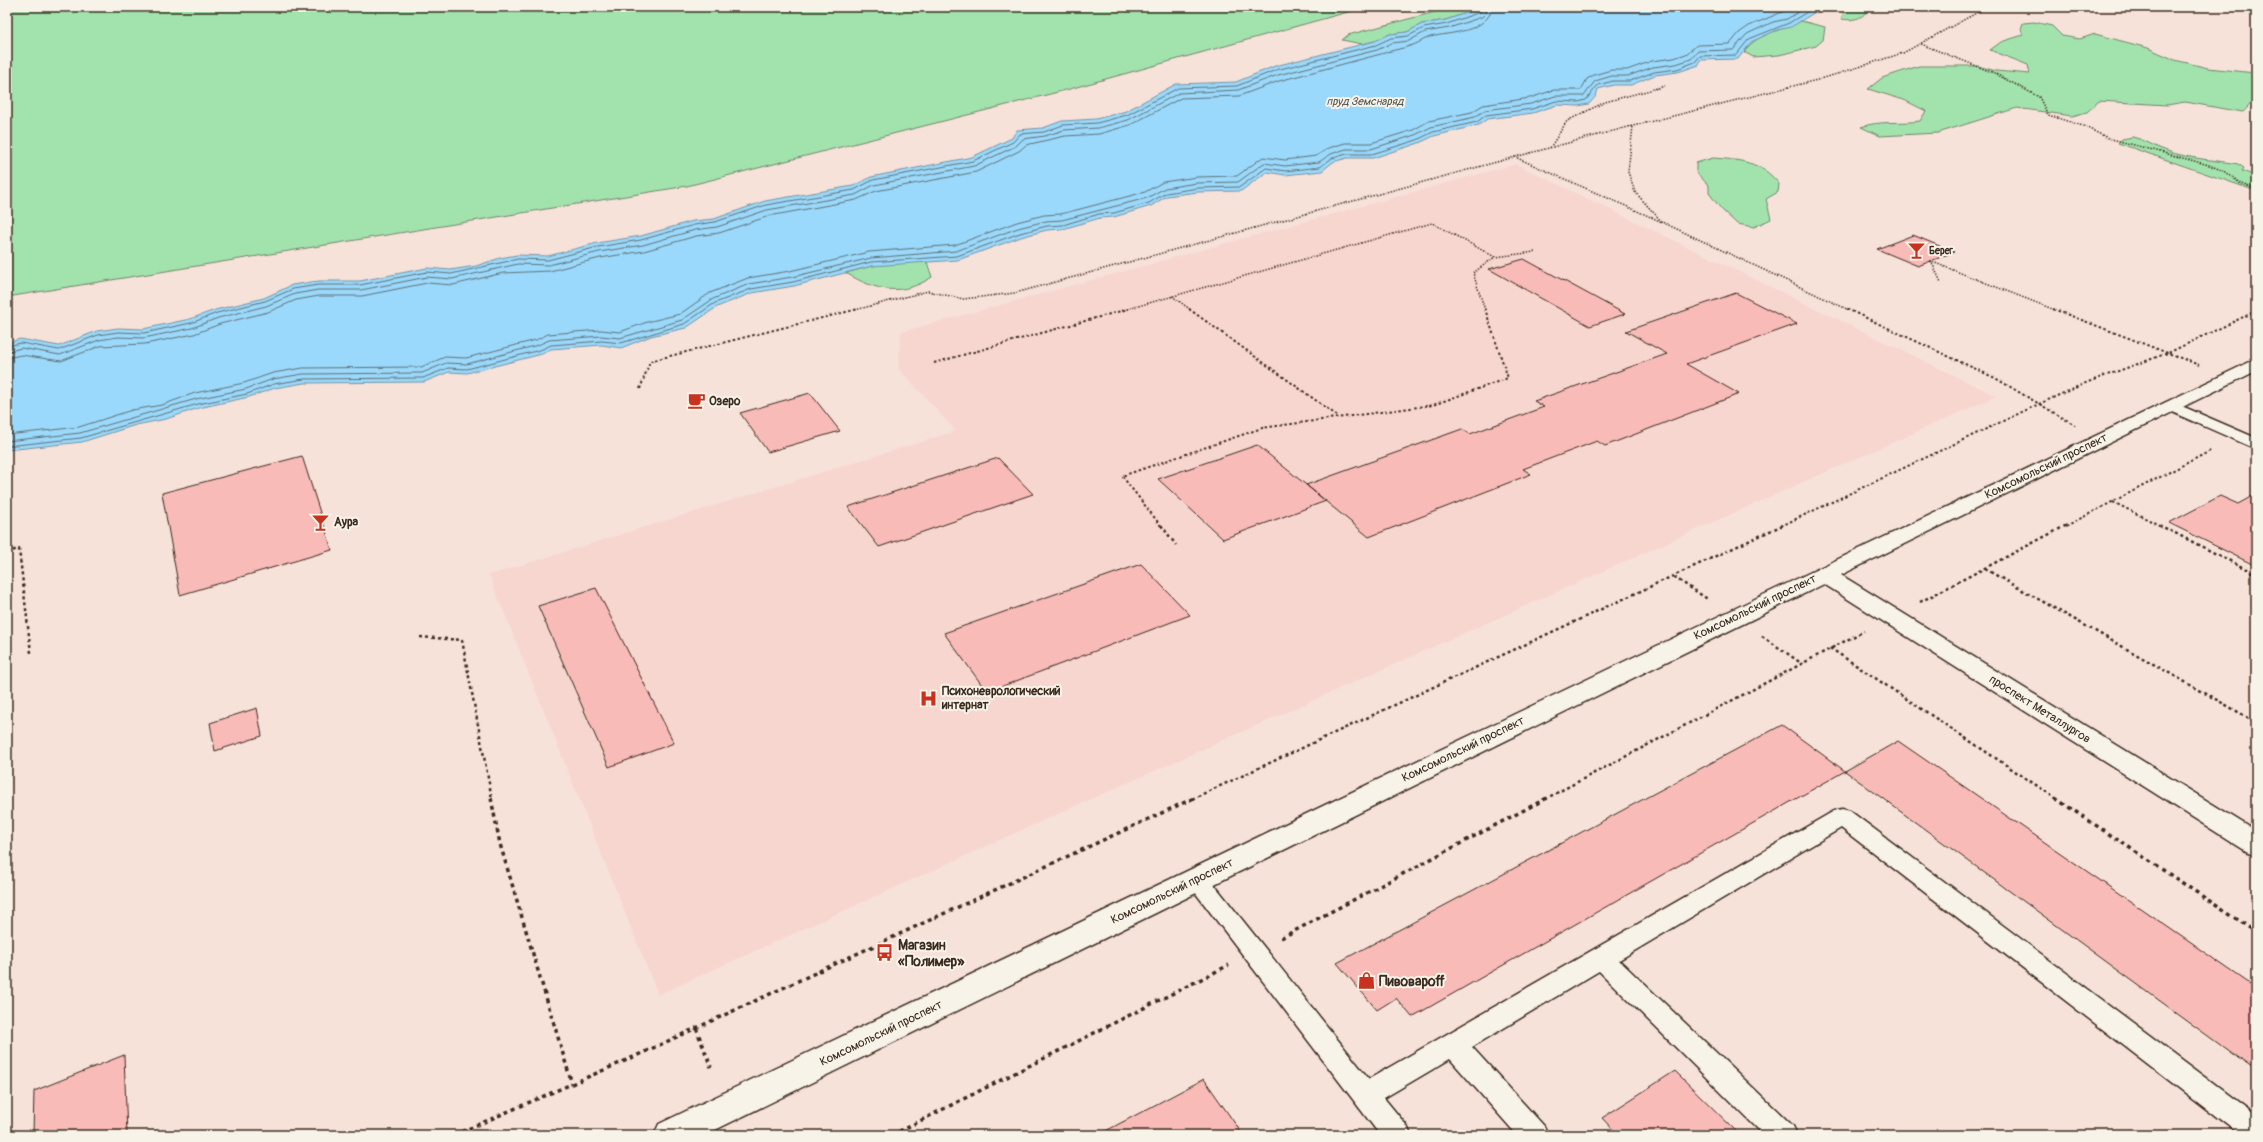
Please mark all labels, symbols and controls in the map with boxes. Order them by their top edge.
water label: пруд Земснаряд [1327,95,1405,108]
bar icon: Берег [1906,240,1926,260]
place label: Берег [1929,245,1954,257]
cafe icon: Озеро [686,391,706,411]
place label: Озеро [709,394,741,409]
street label: Комсомольский проспект [1982,430,2110,503]
bar icon: Аура [311,512,331,532]
place label: Аура [334,515,359,530]
street label: Комсомольский проспект [1691,571,1819,644]
street label: проспект Металлургов [1986,672,2093,747]
place label: Психоневрологический интернат [941,684,1061,713]
hospital icon: Психоневрологический интернат [919,688,939,708]
street label: Комсомольский проспект [1399,713,1527,786]
street label: Комсомольский проспект [1108,855,1236,928]
place label: Магазин «Полимер» [898,937,965,970]
bus stop icon: Магазин «Полимер» [875,943,895,963]
shop icon: Пивовароff [1356,971,1376,991]
place label: Пивовароff [1379,973,1446,990]
street label: Комсомольский проспект [817,997,945,1070]

